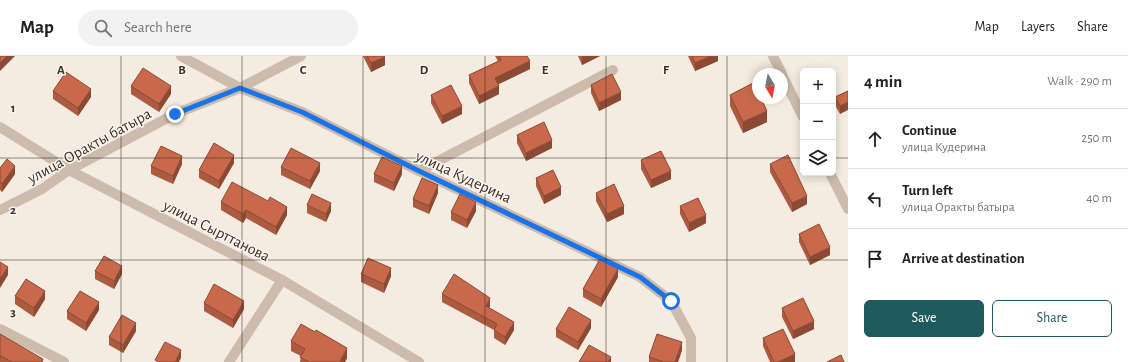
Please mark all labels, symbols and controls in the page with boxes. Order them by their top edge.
search box [78,10,358,46]
icon: search [92,17,114,39]
text: Map [20,18,54,37]
text: Search here [124,20,192,35]
text: Map [974,20,999,34]
text: Layers [1021,20,1055,34]
text: Share [1077,20,1108,34]
text: A [57,64,65,77]
text: B [178,64,186,77]
text: C [300,64,307,77]
text: D [420,64,429,77]
text: E [542,64,549,77]
text: F [663,64,670,77]
north arrow [752,68,788,104]
map controls [800,68,836,176]
button: + [800,68,836,104]
text: 4 min [864,73,902,90]
text: Walk · 290 m [1047,75,1112,88]
text: 1 [11,102,15,115]
button: − [800,104,836,140]
street label: улица Оракты батыра [24,105,154,188]
route end [166,105,184,123]
text: Continue [902,123,957,138]
icon: ahead [864,128,886,150]
text: 250 m [1081,132,1112,145]
button: layers [800,140,836,176]
text: улица Кудерина [902,141,986,154]
street label: улица Кудерина [412,147,514,207]
text: Turn left [902,183,953,198]
icon: left [864,188,886,210]
text: 40 m [1086,192,1112,205]
street label: улица Сырттанова [159,197,272,265]
text: улица Оракты батыра [902,201,1015,214]
text: 2 [10,204,16,217]
icon: arrive [864,248,886,270]
text: Arrive at destination [902,251,1025,266]
route start [662,292,680,310]
button: Save [864,300,984,337]
button: Share [992,300,1112,337]
text: 3 [10,306,16,319]

